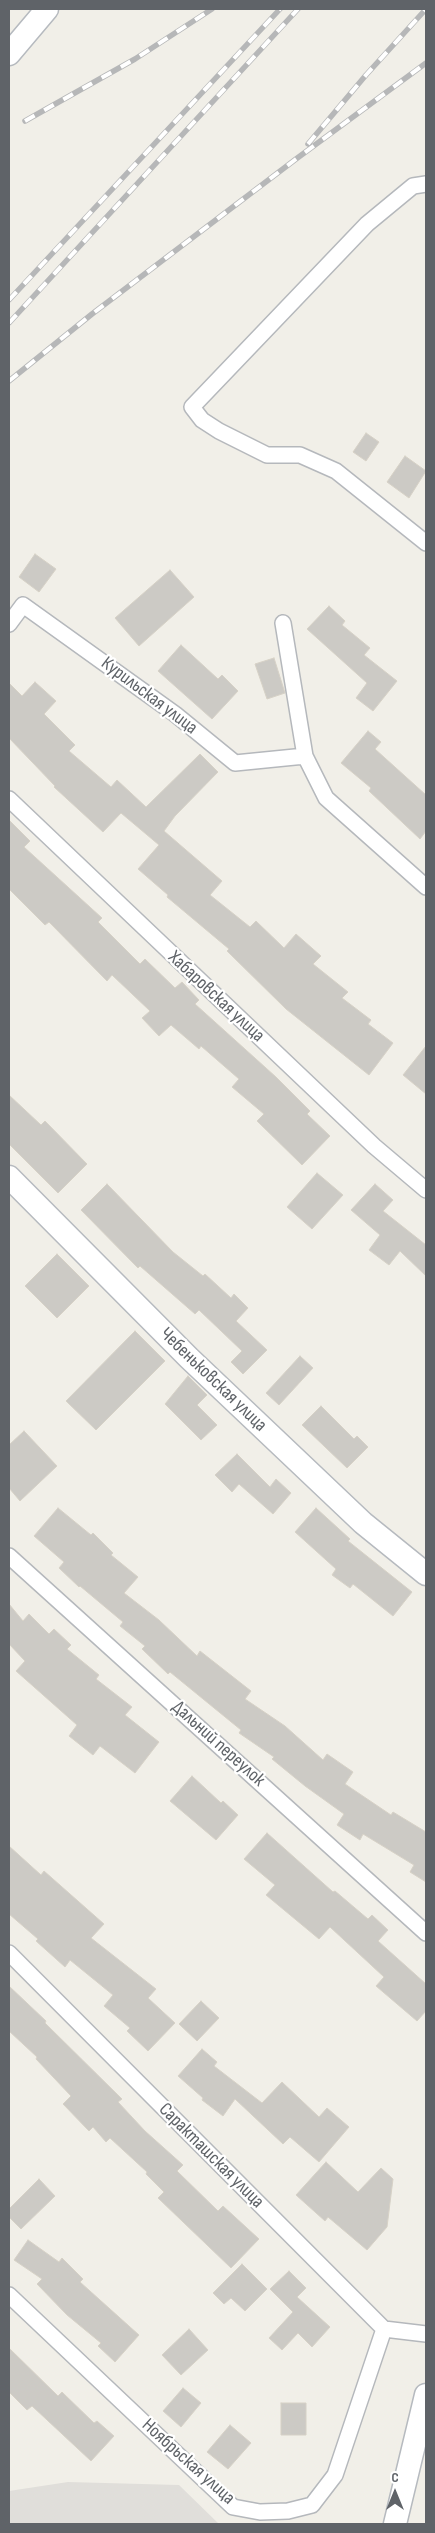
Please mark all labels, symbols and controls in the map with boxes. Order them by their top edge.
street label: Курильская улица [96,652,202,740]
street label: Хабаровская улица [163,947,269,1047]
street label: Чебеньковская улица [155,1323,271,1437]
street label: Дальний переулок [167,1696,269,1792]
street label: Саракташская улица [154,2099,268,2213]
street label: Ноябрьская улица [137,2414,239,2510]
north arrow [370,2468,420,2518]
text: С [391,2469,399,2486]

